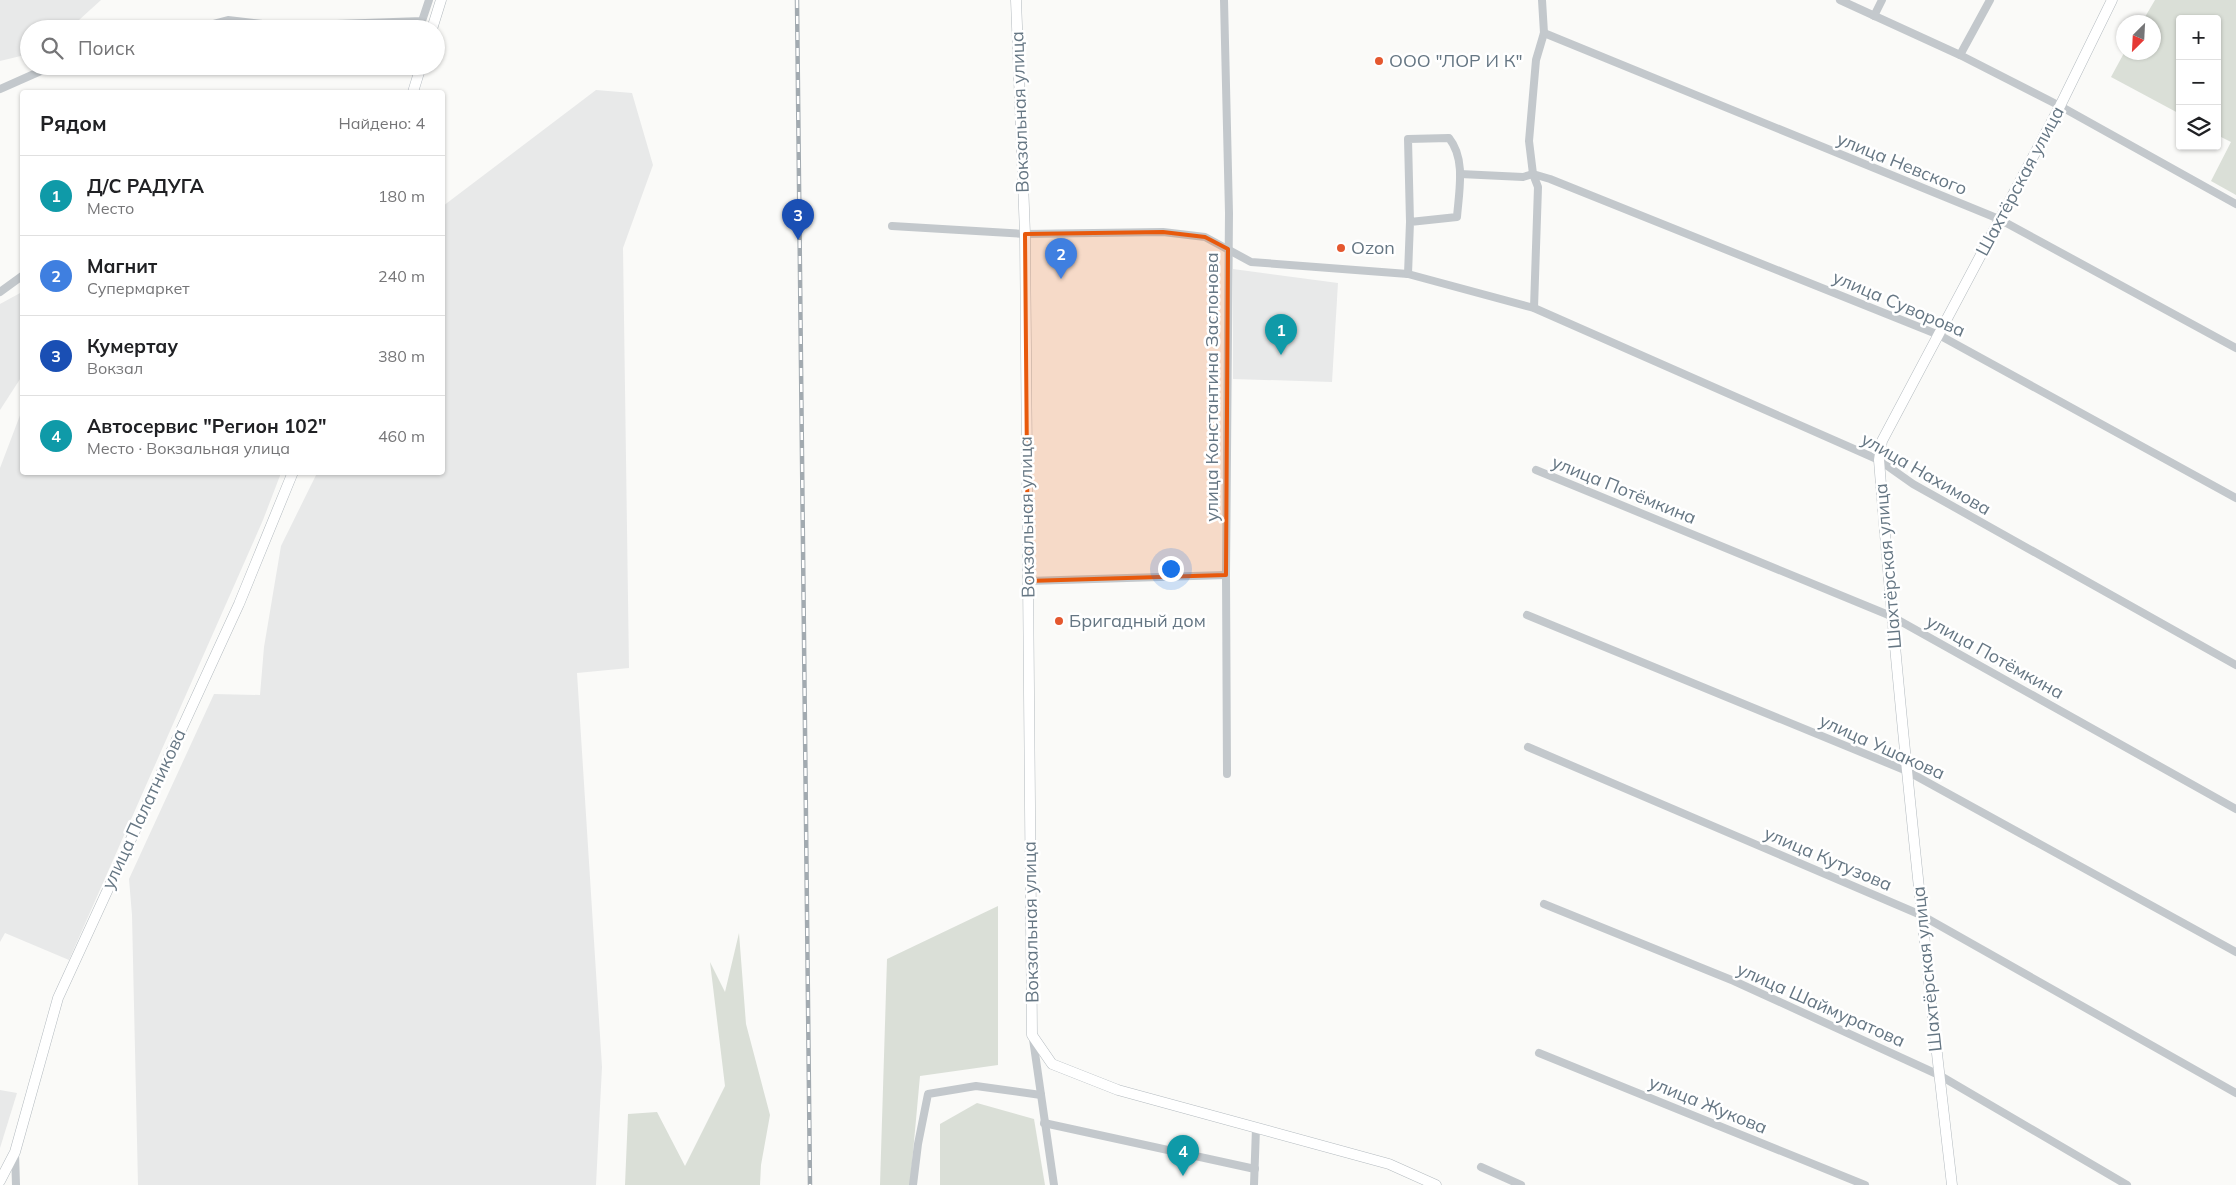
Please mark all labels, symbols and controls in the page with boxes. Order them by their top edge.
north arrow [2116,15,2161,60]
map controls [2176,15,2221,150]
button: + [2176,15,2221,60]
search box [20,20,445,75]
street label: Вокзальная улица [1005,31,1034,193]
icon: search [38,34,66,62]
text: Поиск [78,36,135,60]
place label: ООО "ЛОР И К" [1389,49,1523,72]
marker: ООО "ЛОР И К" [1373,55,1385,67]
button: − [2176,60,2221,105]
street label: Шахтёрская улица [1970,102,2069,260]
button: layers [2176,105,2221,150]
text: Рядом [40,110,107,136]
text: Найдено: 4 [339,113,425,133]
street label: улица Невского [1834,127,1971,200]
text: Д/С РАДУГА [87,174,204,198]
text: 1 [51,186,61,206]
text: 180 m [378,186,425,206]
text: Место [87,198,134,218]
pin: 3 [782,199,814,240]
place label: Ozon [1351,236,1395,259]
pin: 2 [1045,238,1077,279]
marker: Ozon [1335,242,1347,254]
street label: улица Константина Заслонова [1200,252,1223,522]
text: Магнит [87,254,157,278]
street label: улица Суворова [1829,265,1969,342]
text: 2 [51,266,61,286]
text: 240 m [378,266,425,286]
text: Супермаркет [87,278,190,298]
pin: 1 [1265,314,1297,355]
text: Кумертау [87,334,178,358]
text: 3 [51,346,61,366]
text: 380 m [378,346,425,366]
text: Вокзал [87,358,143,378]
text: Автосервис "Регион 102" [87,414,327,438]
text: 4 [51,426,61,446]
text: 460 m [378,426,425,446]
street label: улица Нахимова [1857,427,1995,520]
street label: Вокзальная улица [1014,436,1039,598]
text: Место · Вокзальная улица [87,438,290,458]
street label: улица Потёмкина [1549,450,1700,529]
street label: Шахтёрская улица [1869,482,1906,650]
your location [1158,556,1184,582]
place label: Бригадный дом [1069,609,1206,632]
street label: улица Потёмкина [1922,609,2068,704]
marker: Бригадный дом [1053,615,1065,627]
street label: улица Ушакова [1816,709,1949,785]
street label: улица Палатникова [96,725,191,893]
street label: улица Кутузова [1761,821,1896,896]
street label: Вокзальная улица [1018,841,1043,1003]
street label: Шахтёрская улица [1906,885,1947,1053]
street label: улица Шаймуратова [1733,957,1909,1052]
street label: улица Жукова [1646,1070,1771,1139]
pin: 4 [1167,1135,1199,1176]

